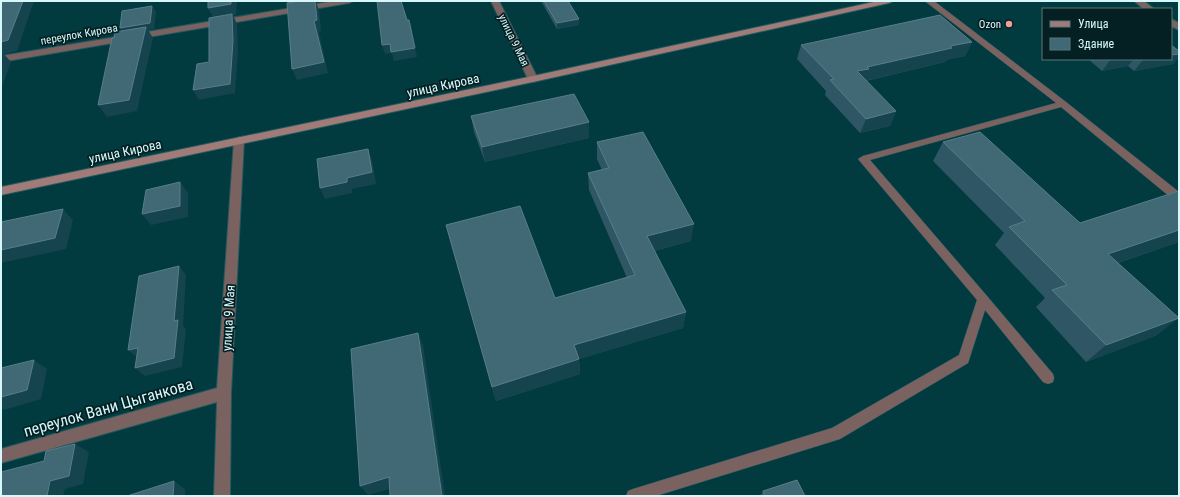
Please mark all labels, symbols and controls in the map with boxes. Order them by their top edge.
legend [1042,8,1172,60]
street label: улица 9 Мая [495,12,532,68]
text: Улица [1078,17,1109,31]
place label: Ozon [979,18,1001,31]
marker: Ozon [1004,19,1014,29]
street label: переулок Кирова [40,21,119,48]
text: Здание [1078,37,1115,51]
street label: улица Кирова [405,70,481,101]
street label: улица Кирова [87,136,163,167]
street label: улица 9 Мая [219,285,238,351]
street label: переулок Вани Цыганкова [21,374,195,441]

